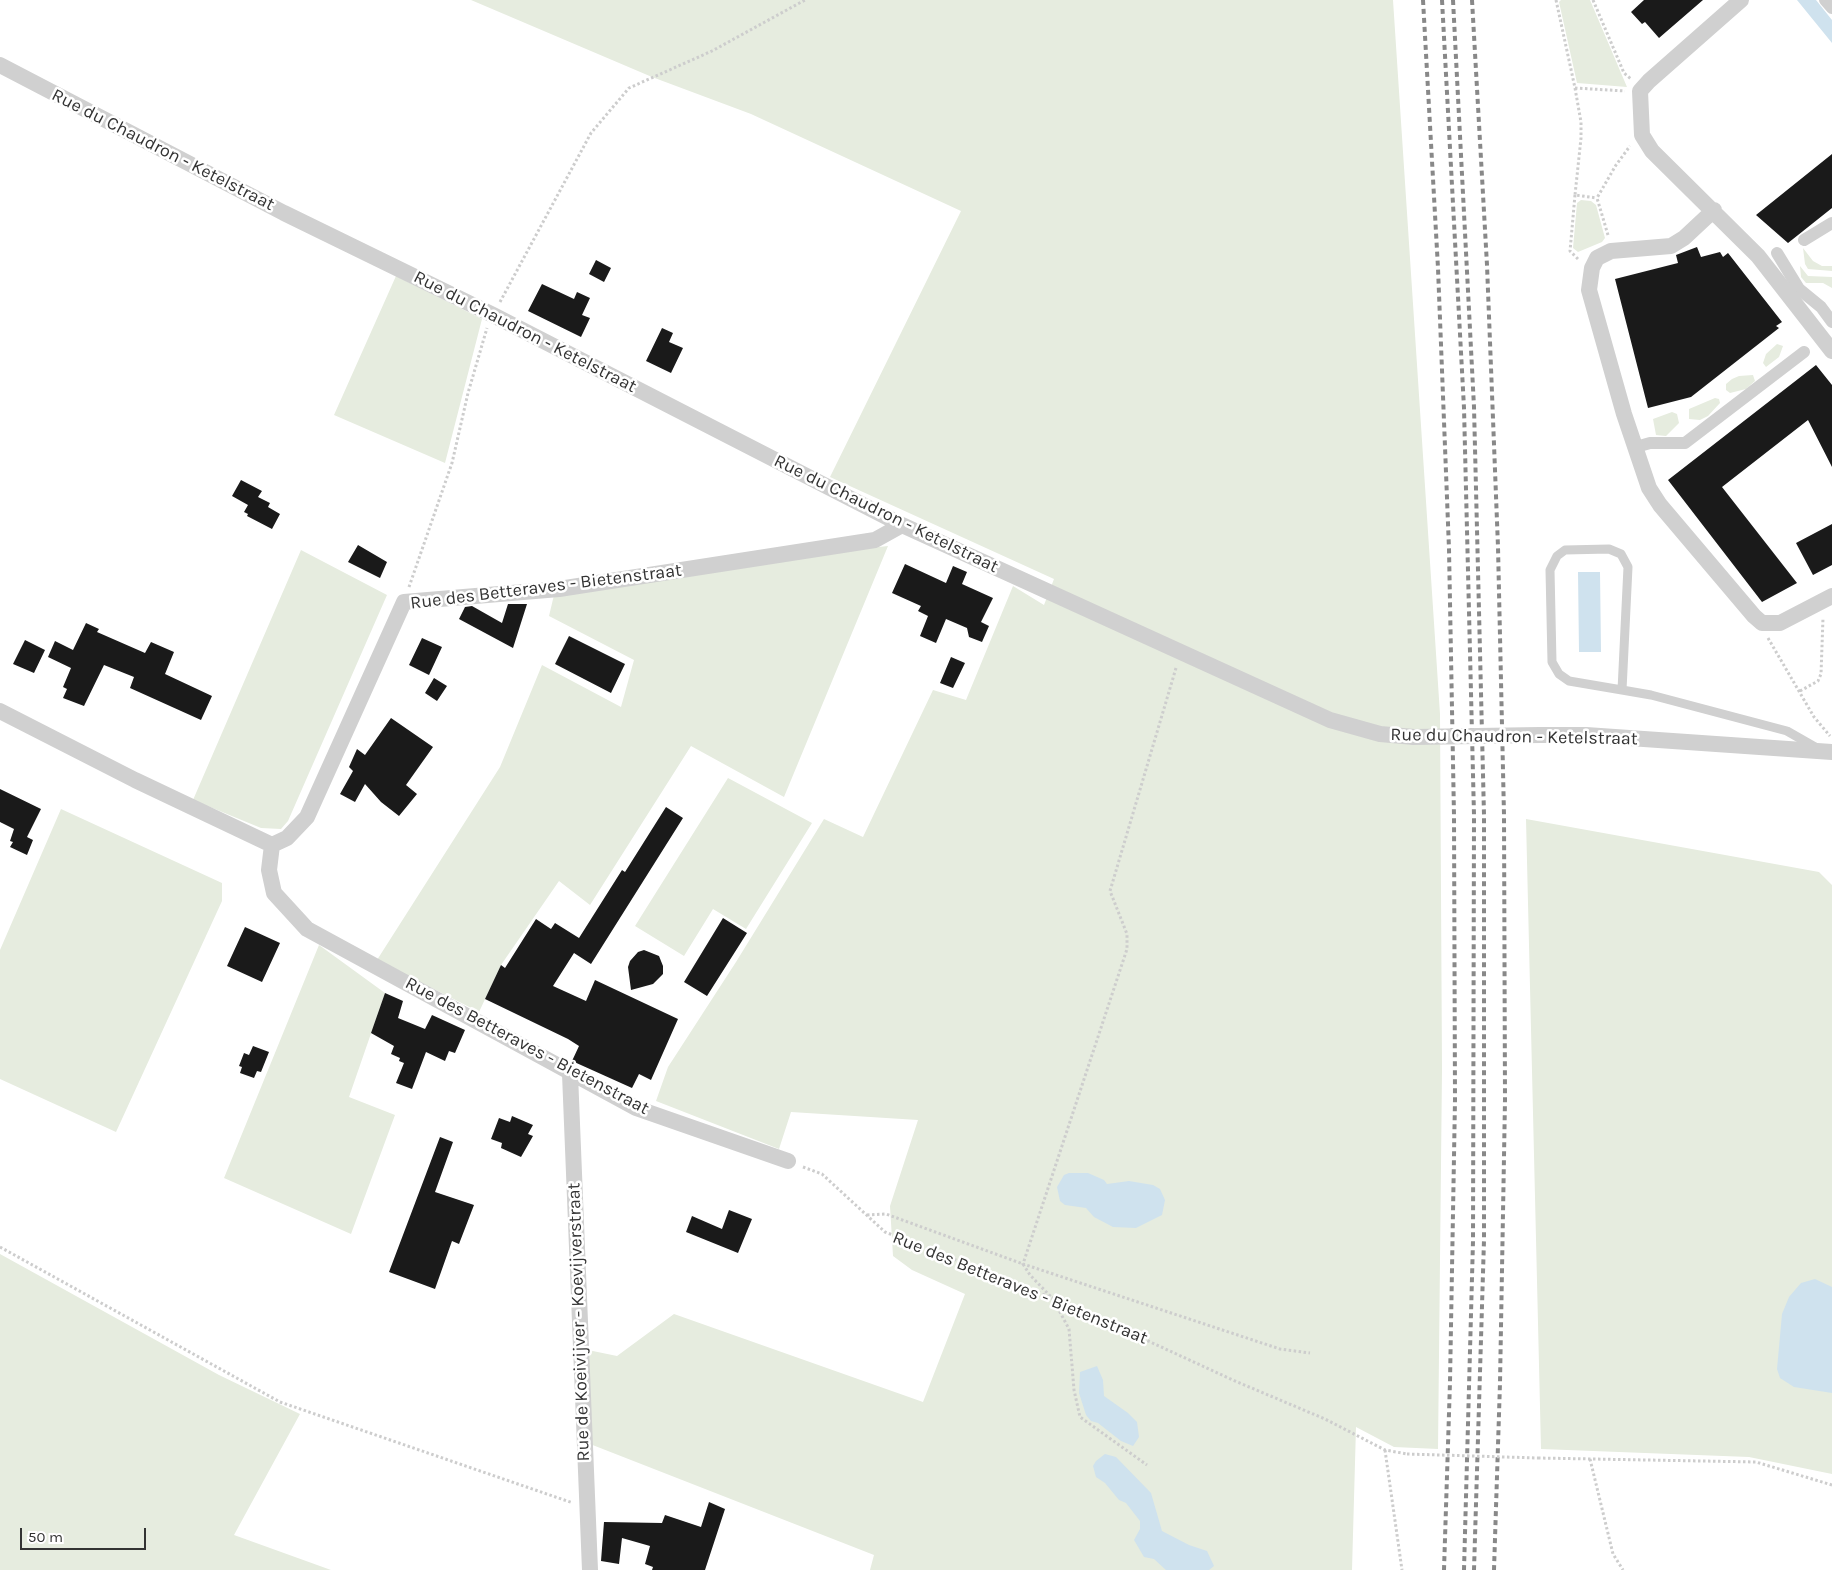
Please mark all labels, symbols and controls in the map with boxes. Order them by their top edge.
street label: Rue du Chaudron - Ketelstraat [48,84,278,216]
street label: Rue du Chaudron - Ketelstraat [410,266,640,398]
street label: Rue du Chaudron - Ketelstraat [770,450,1002,578]
street label: Rue des Betteraves - Bietenstraat [409,560,683,614]
street label: Rue du Chaudron - Ketelstraat [1390,724,1638,750]
street label: Rue des Betteraves - Bietenstraat [401,972,653,1120]
street label: Rue de Koeivijver - Koevijverstraat [563,1182,595,1462]
street label: Rue des Betteraves - Bietenstraat [889,1227,1151,1349]
scale bar [22,1518,149,1550]
text: 50 m [28,1528,63,1546]

